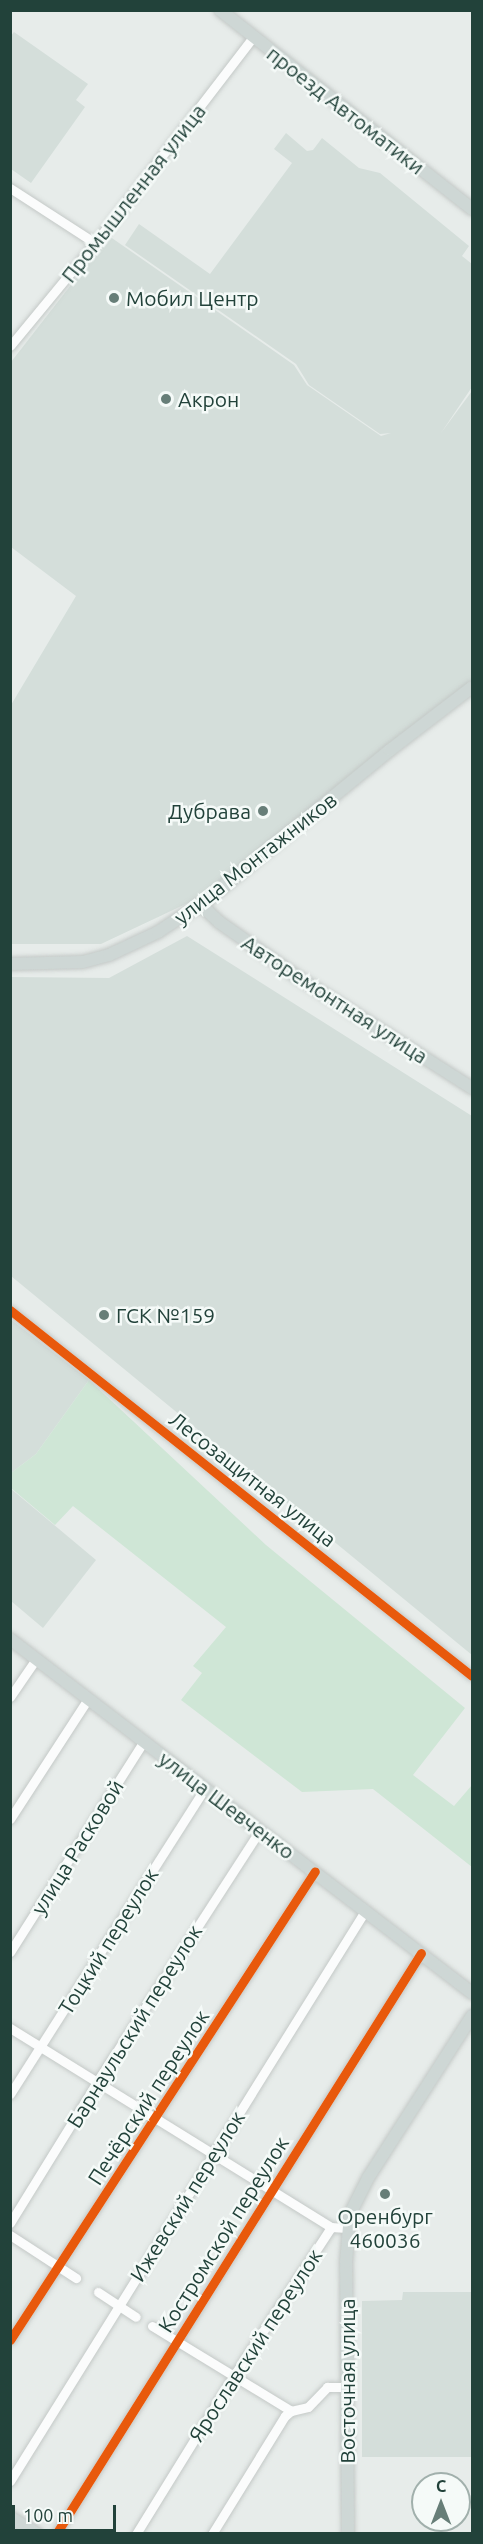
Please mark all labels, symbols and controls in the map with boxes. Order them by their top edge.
street label: проезд Автоматики [262,41,430,179]
street label: Промышленная улица [55,99,211,287]
place label: Мобил Центр [126,285,259,311]
marker: Мобил Центр [107,291,121,305]
place label: Акрон [178,386,239,412]
marker: Акрон [159,392,173,406]
street label: улица Монтажников [169,787,341,929]
place label: Дубрава [168,798,251,824]
marker: Дубрава [256,804,270,818]
street label: Авторемонтная улица [237,929,433,1069]
place label: ГСК №159 [116,1302,215,1328]
marker: ГСК №159 [97,1308,111,1322]
street label: Лесозащитная улица [165,1406,341,1552]
street label: улица Шевченко [154,1746,300,1864]
street label: улица Расковой [25,1775,129,1919]
street label: Тоцкий переулок [53,1863,163,2019]
street label: Барнаульский переулок [61,1920,207,2132]
street label: Печёрский переулок [82,2005,214,2189]
street label: Ижевский переулок [124,2106,250,2286]
street label: Костромской переулок [152,2131,294,2337]
marker: Оренбург 460036 [378,2187,392,2201]
place label: Оренбург 460036 [337,2203,433,2253]
street label: Ярославский переулок [183,2244,327,2446]
street label: Восточная улица [334,2299,360,2463]
north arrow [411,2472,471,2532]
text: С [436,2477,446,2495]
scale bar [15,2493,118,2531]
text: 100 m [23,2505,73,2525]

